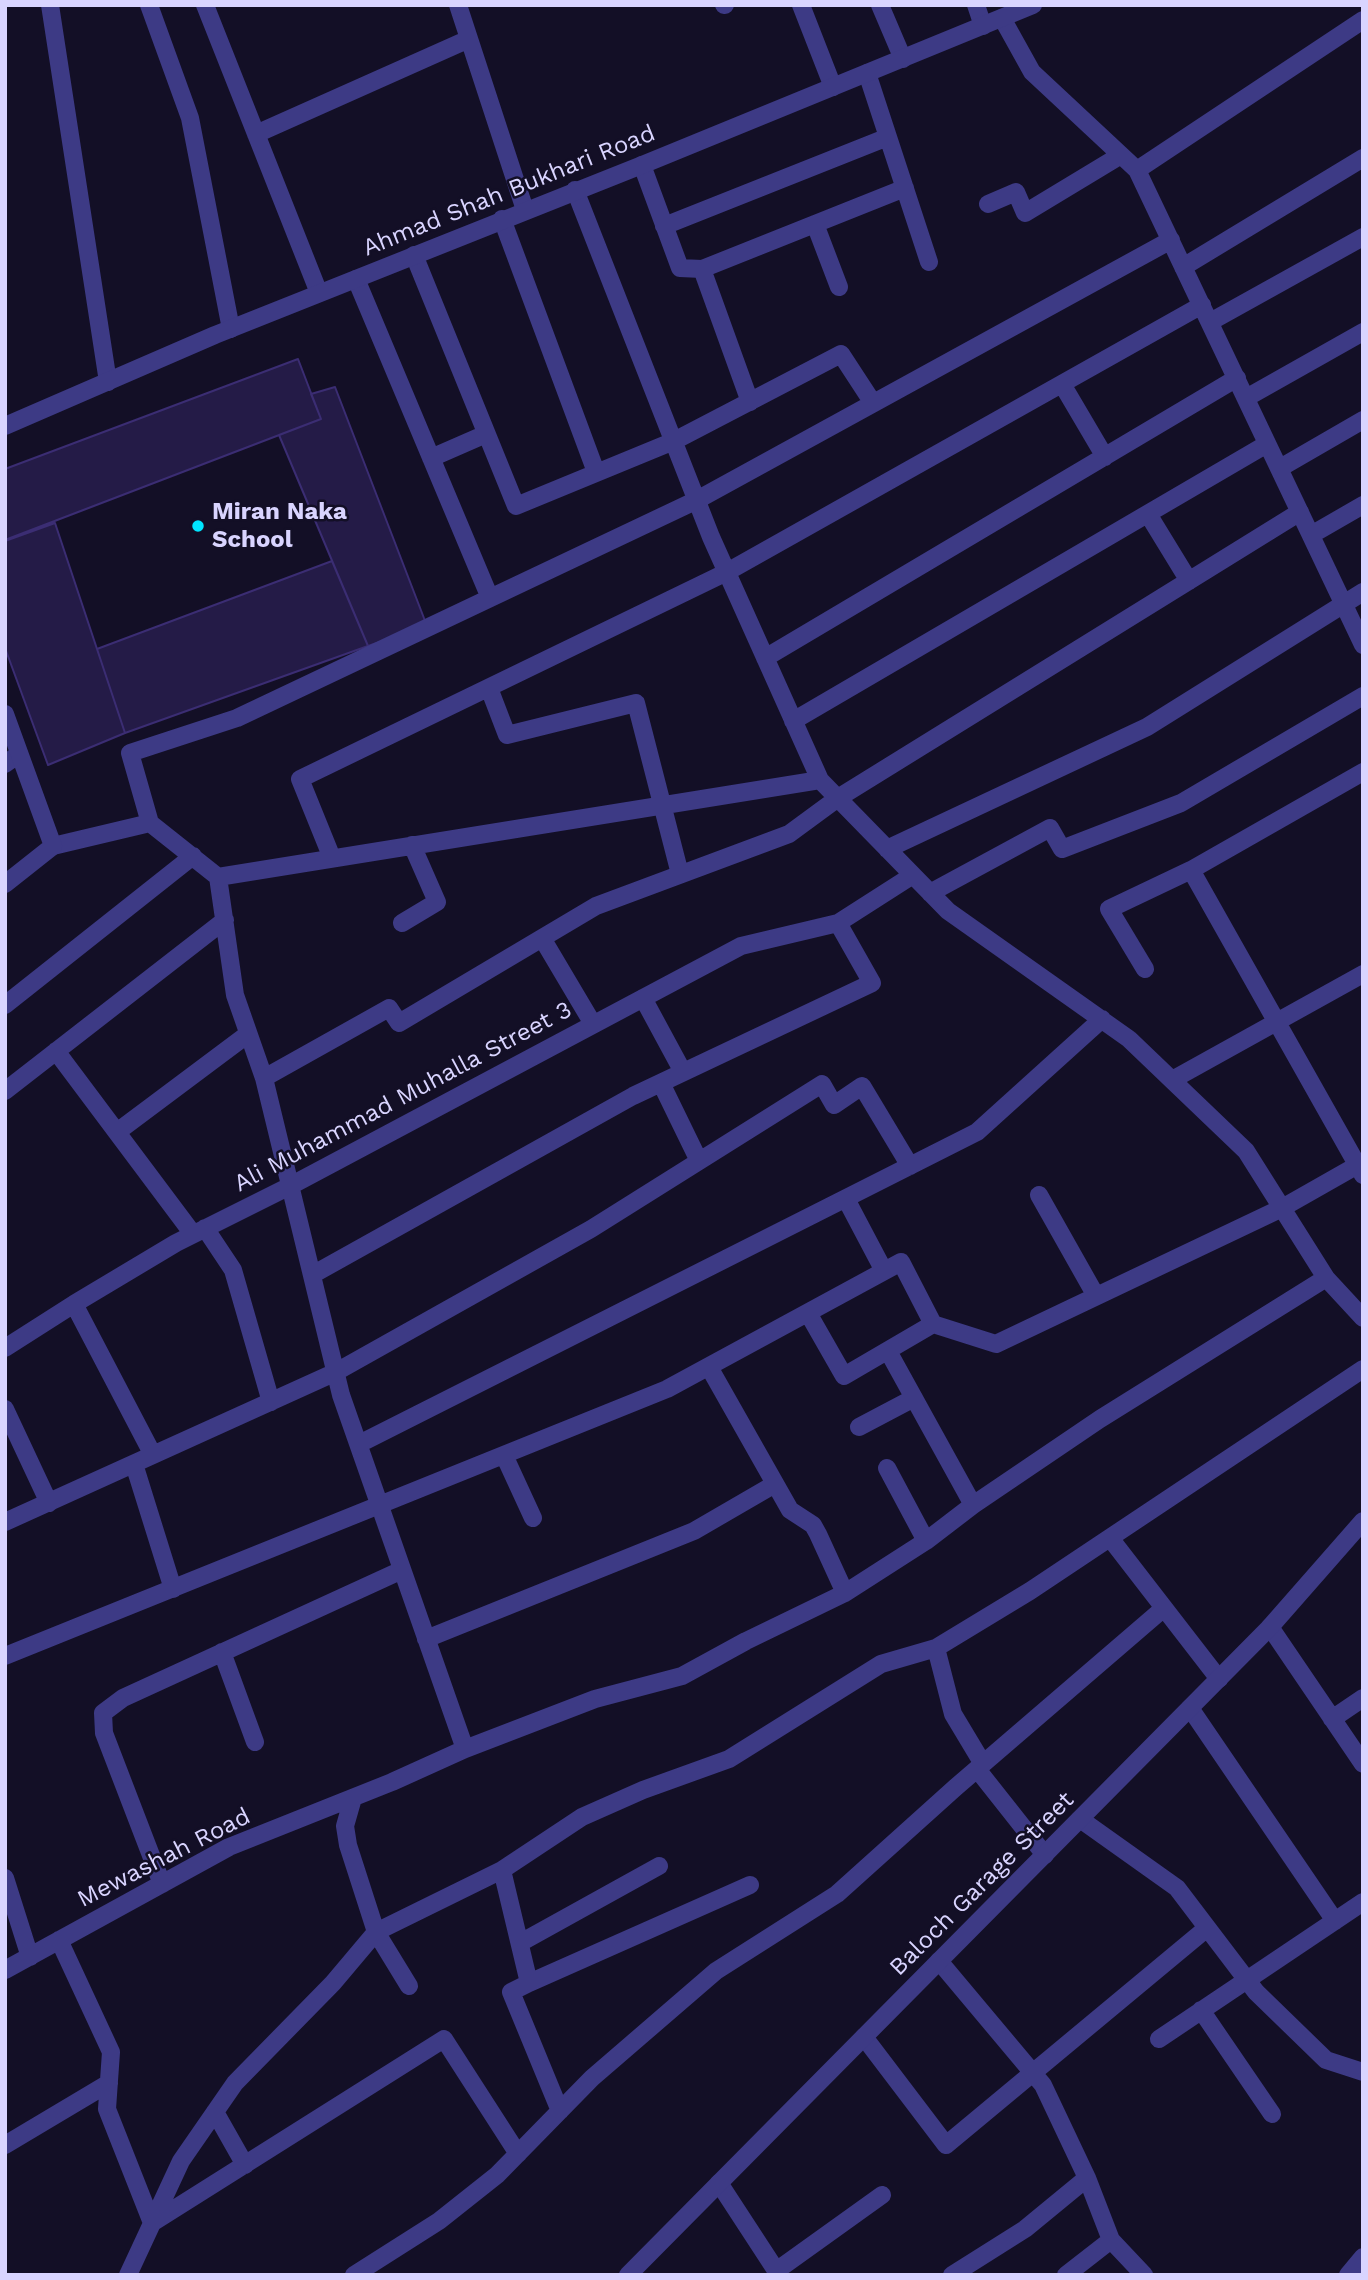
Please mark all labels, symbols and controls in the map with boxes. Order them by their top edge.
street label: Ahmad Shah Bukhari Road [359,119,659,263]
place label: Miran Naka School [212,498,347,554]
marker: Miran Naka School [190,518,206,534]
street label: Ali Muhammad Muhalla Street 3 [229,995,577,1199]
street label: Baloch Garage Street [884,1786,1080,1982]
street label: Mewashah Road [73,1802,255,1914]

